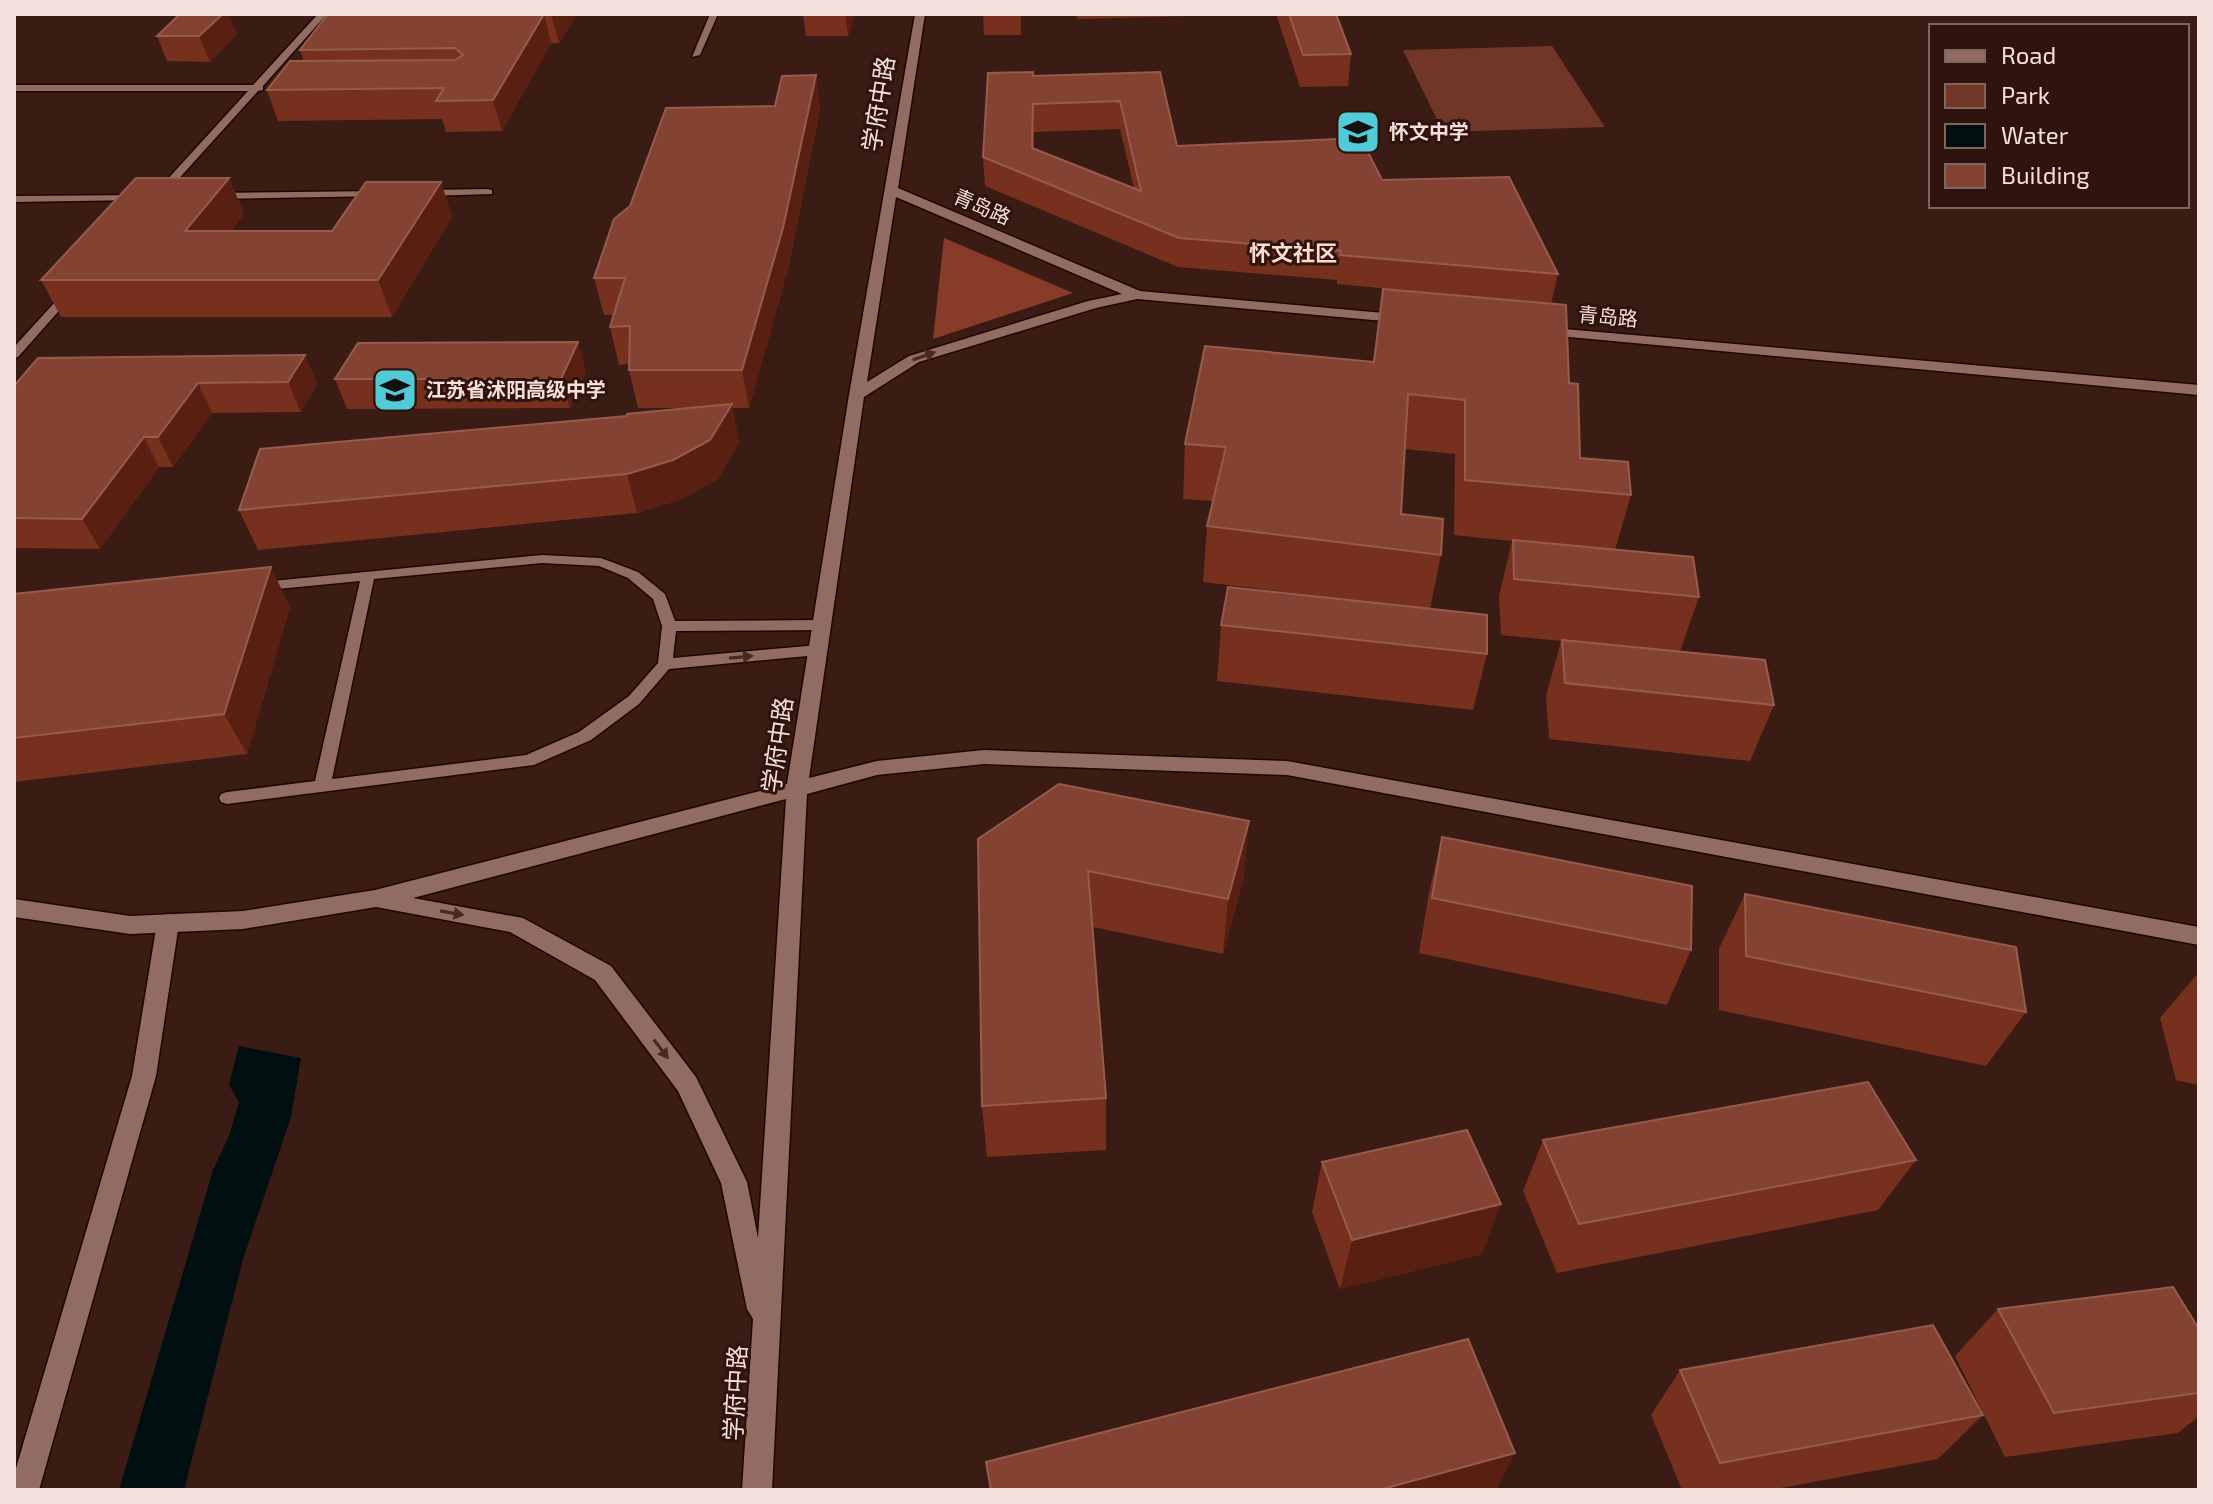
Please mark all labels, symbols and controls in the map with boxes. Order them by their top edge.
legend [1929,24,2189,208]
text: Road [2001,40,2056,69]
street label: 学府中路 [856,54,899,153]
text: Park [2001,80,2050,109]
school or university icon: 怀文中学 [1334,108,1382,156]
place label: 怀文中学 [1389,119,1469,143]
text: Water [2001,120,2069,149]
text: Building [2001,160,2090,189]
street label: 青岛路 [950,183,1015,229]
district label: 怀文社区 [1249,239,1337,265]
street label: 青岛路 [1577,301,1639,331]
one-way arrow [913,350,937,362]
school or university icon: 江苏省沭阳高级中学 [371,366,419,414]
place label: 江苏省沭阳高级中学 [426,377,606,401]
one-way arrow [729,650,754,663]
street label: 学府中路 [755,695,798,794]
one-way arrow [440,907,465,919]
one-way arrow [652,1038,668,1059]
street label: 学府中路 [718,1344,751,1442]

